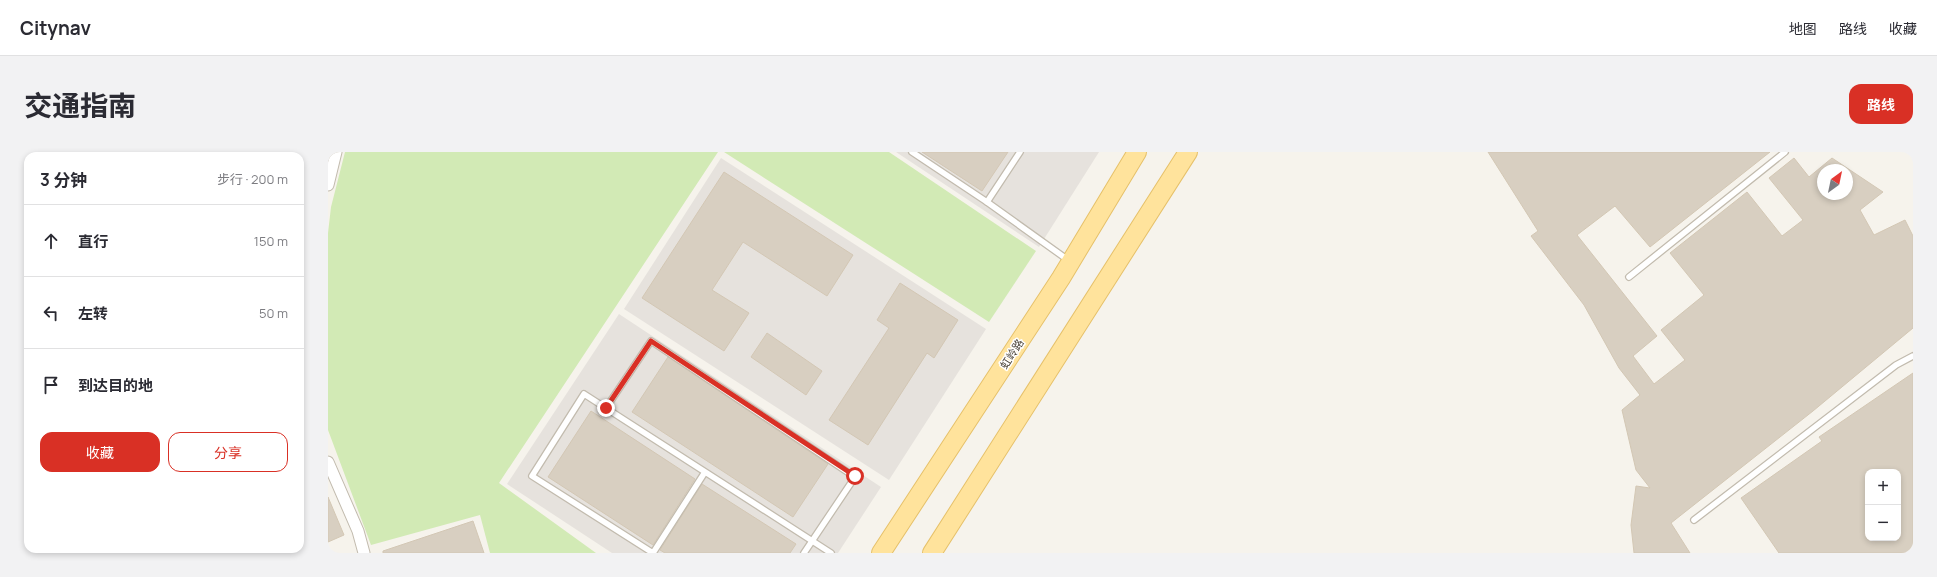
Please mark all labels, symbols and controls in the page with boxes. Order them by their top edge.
text: Citynav [20,15,91,41]
text: 地图 [1789,19,1817,38]
text: 路线 [1839,19,1867,38]
text: 收藏 [1889,19,1917,38]
button: 路线 [1849,84,1913,124]
text: 交通指南 [24,86,136,124]
north arrow [1817,164,1853,200]
text: 3 分钟 [40,168,87,191]
text: 步行 · 200 m [217,170,288,188]
icon: ahead [40,230,62,252]
text: 直行 [78,231,108,252]
text: 150 m [254,232,288,250]
icon: left [40,302,62,324]
text: 左转 [78,303,108,324]
text: 50 m [259,304,288,322]
street label: 虹岭路 [996,336,1027,372]
icon: arrive [40,374,62,396]
text: 到达目的地 [78,375,153,396]
route end [597,399,615,417]
button: 收藏 [40,432,160,472]
button: 分享 [168,432,288,472]
route start [846,467,864,485]
map controls [1865,469,1901,541]
button: + [1865,469,1901,505]
button: − [1865,505,1901,541]

